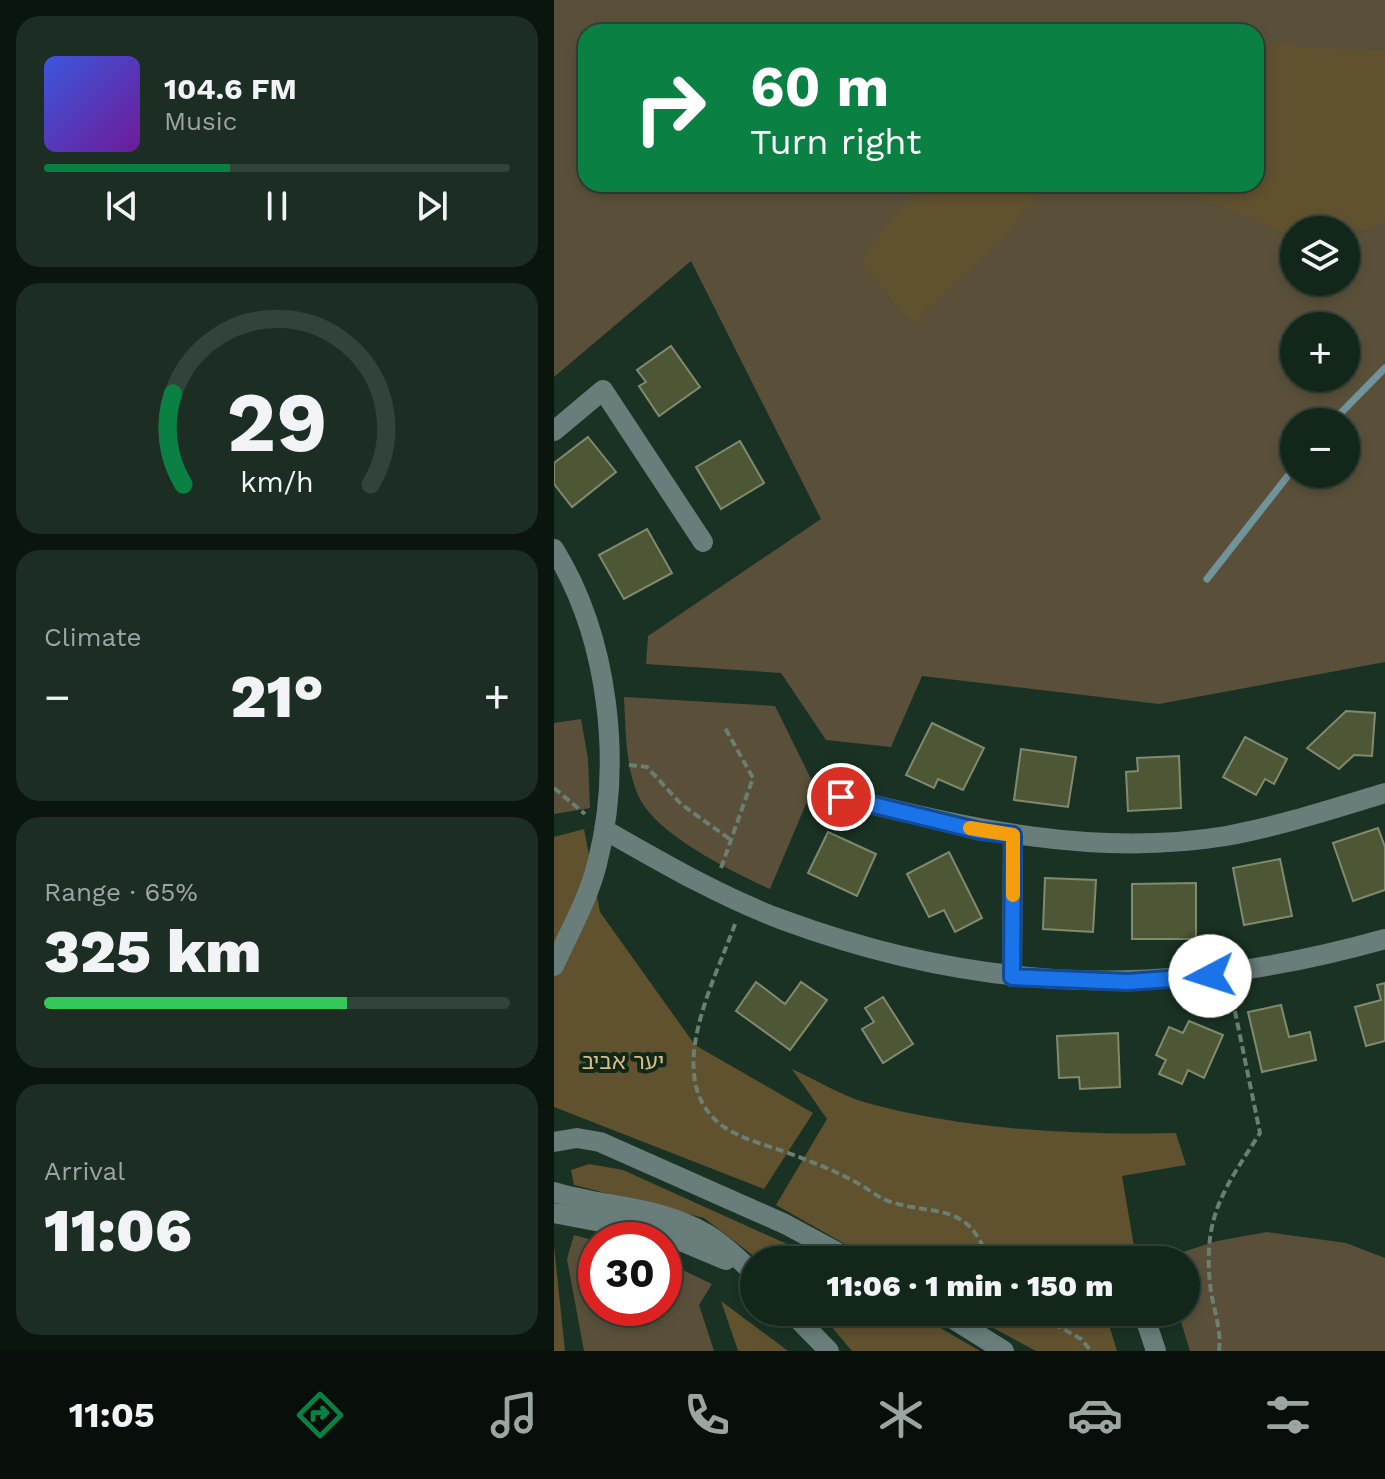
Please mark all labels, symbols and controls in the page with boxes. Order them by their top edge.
text: 60 m [750,54,889,120]
icon: right [618,56,722,160]
text: 104.6 FM [164,71,297,106]
text: Music [164,106,237,136]
text: Turn right [750,121,921,163]
icon: previous [100,184,144,228]
icon: pause [255,184,299,228]
icon: next [410,184,454,228]
map controls [1280,216,1360,488]
button: layers [1280,216,1360,296]
button: + [1280,312,1360,392]
text: 29 [227,373,327,470]
button: − [1280,408,1360,488]
text: km/h [240,465,314,499]
text: Climate [44,622,142,652]
text: 21° [230,661,324,732]
text: − [44,671,71,723]
text: + [483,671,510,723]
pin [807,763,875,831]
icon: arrive [819,775,863,819]
text: Range · 65% [44,877,198,907]
text: 325 km [44,916,262,987]
position arrow [1168,934,1252,1018]
park label: יער אביב [582,1049,664,1074]
text: Arrival [44,1156,125,1186]
text: 11:06 [44,1195,192,1266]
speed limit sign: 30 [578,1222,682,1326]
text: 11:06 · 1 min · 150 m [827,1268,1113,1303]
icon: directions [292,1387,348,1443]
icon: music [486,1387,542,1443]
icon: phone [679,1387,735,1443]
icon: climate [873,1387,929,1443]
icon: car [1067,1387,1123,1443]
icon: filters [1260,1387,1316,1443]
text: 11:05 [69,1394,155,1436]

